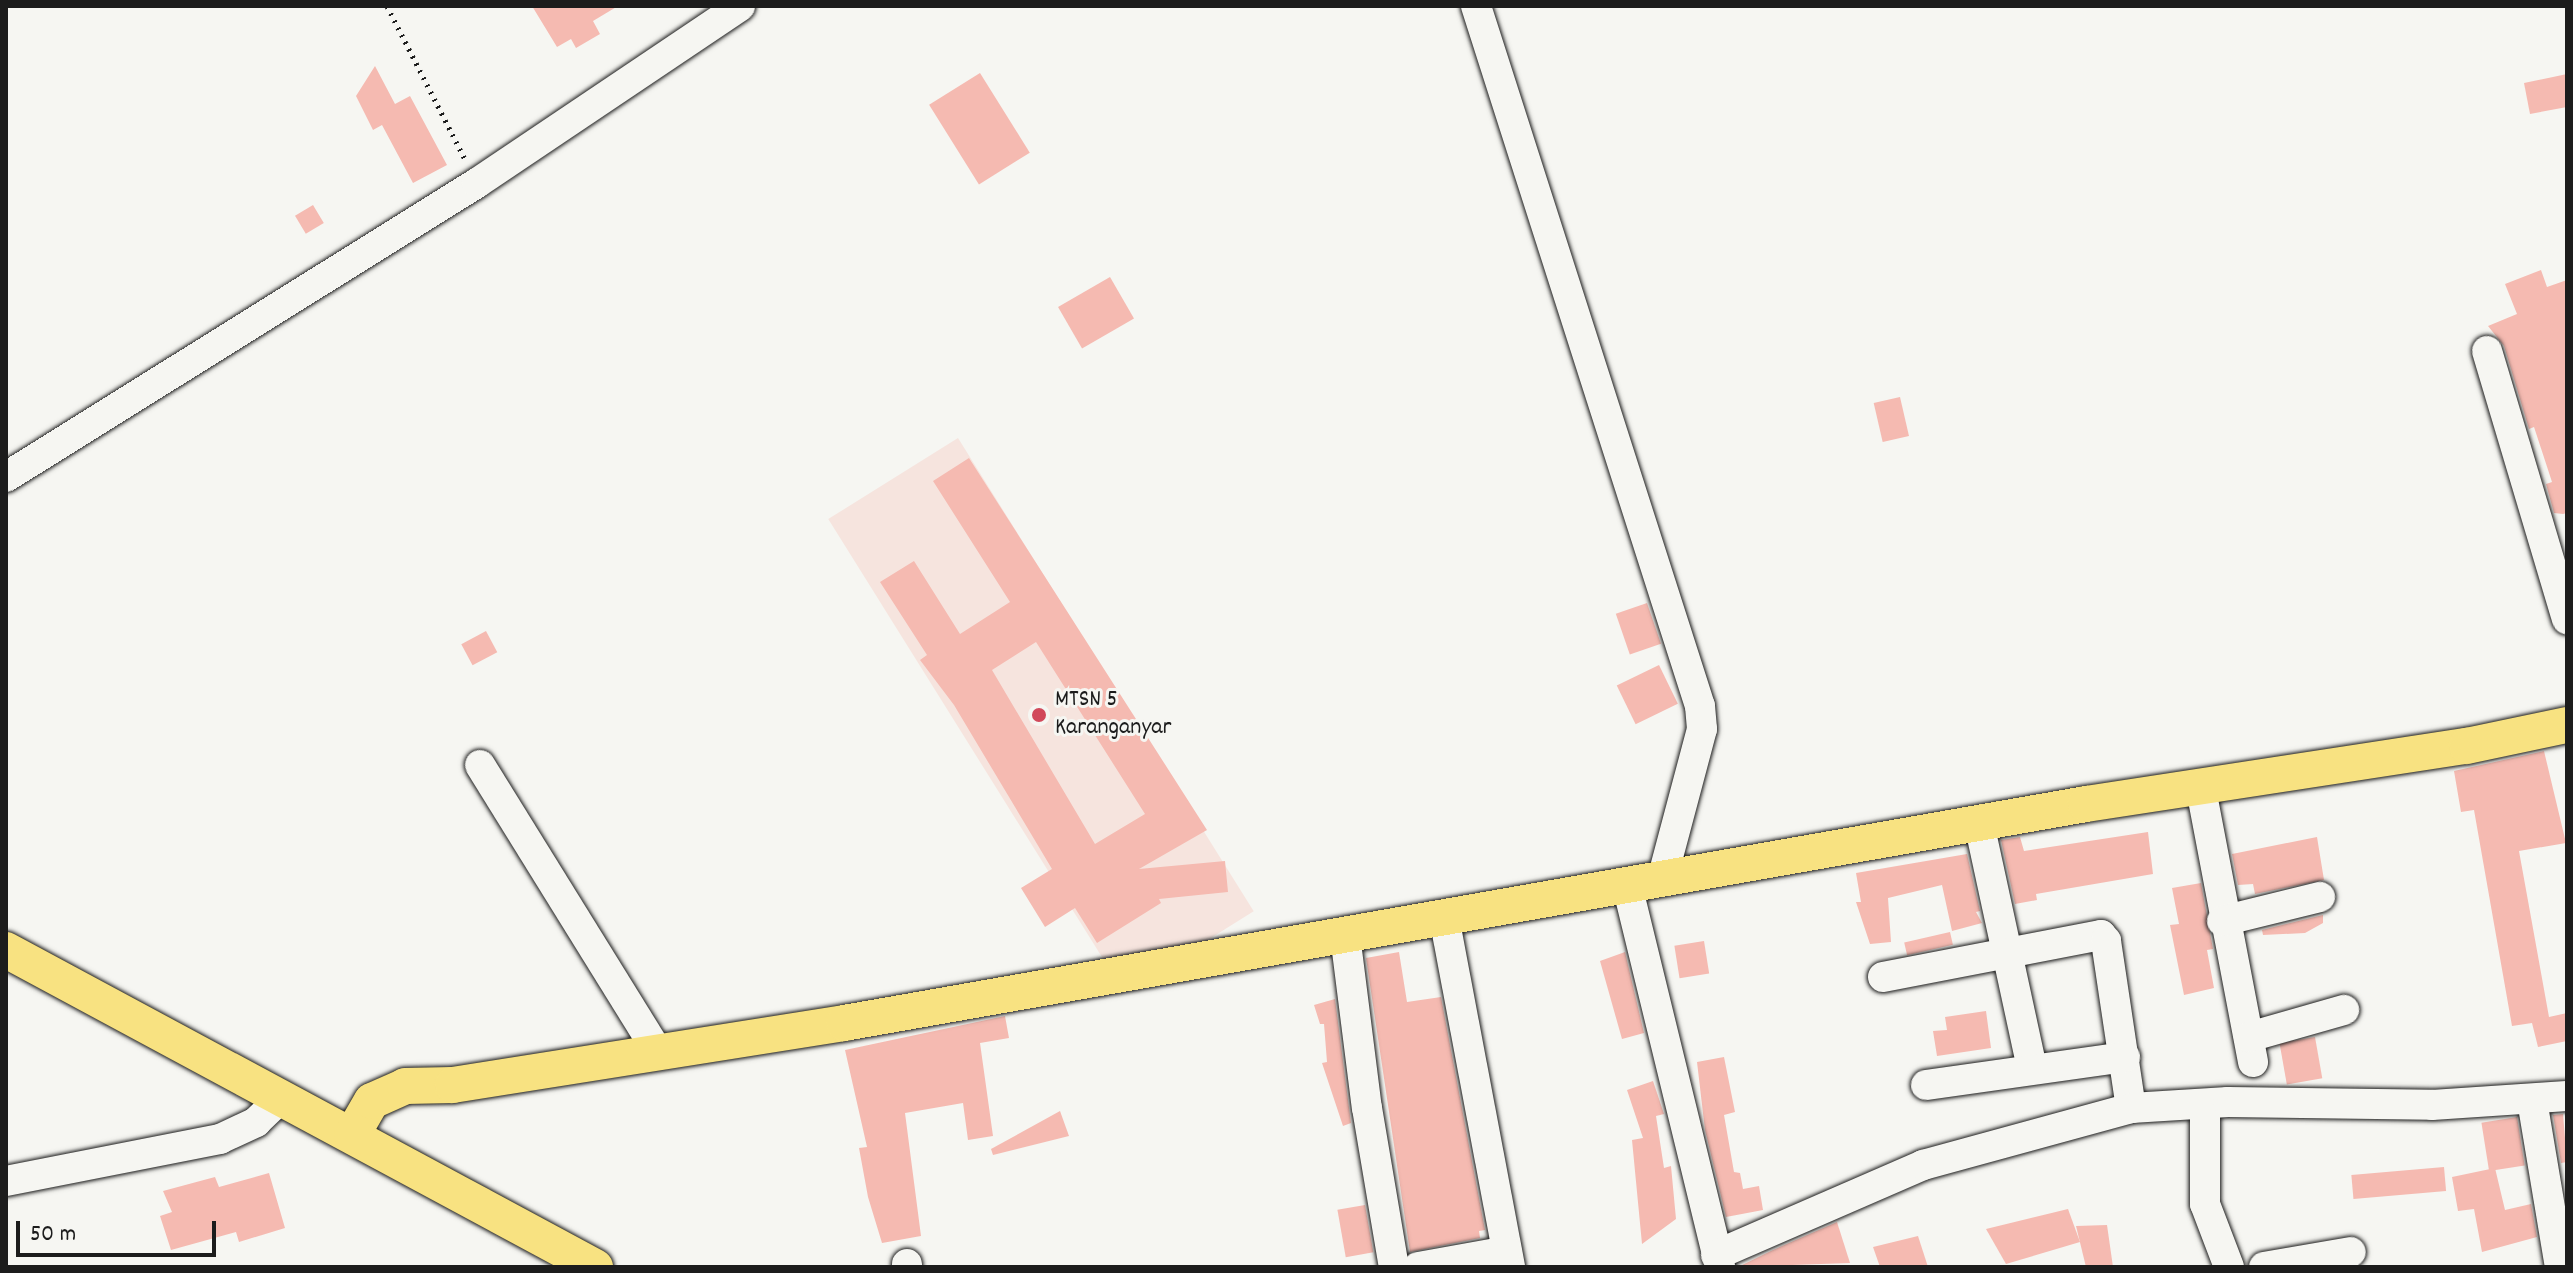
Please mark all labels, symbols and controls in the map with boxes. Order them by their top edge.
place label: MTSN 5 Karanganyar [1055,687,1171,743]
marker: MTSN 5 Karanganyar [1030,706,1048,724]
scale bar [20,1205,220,1255]
text: 50 m [30,1218,76,1252]

